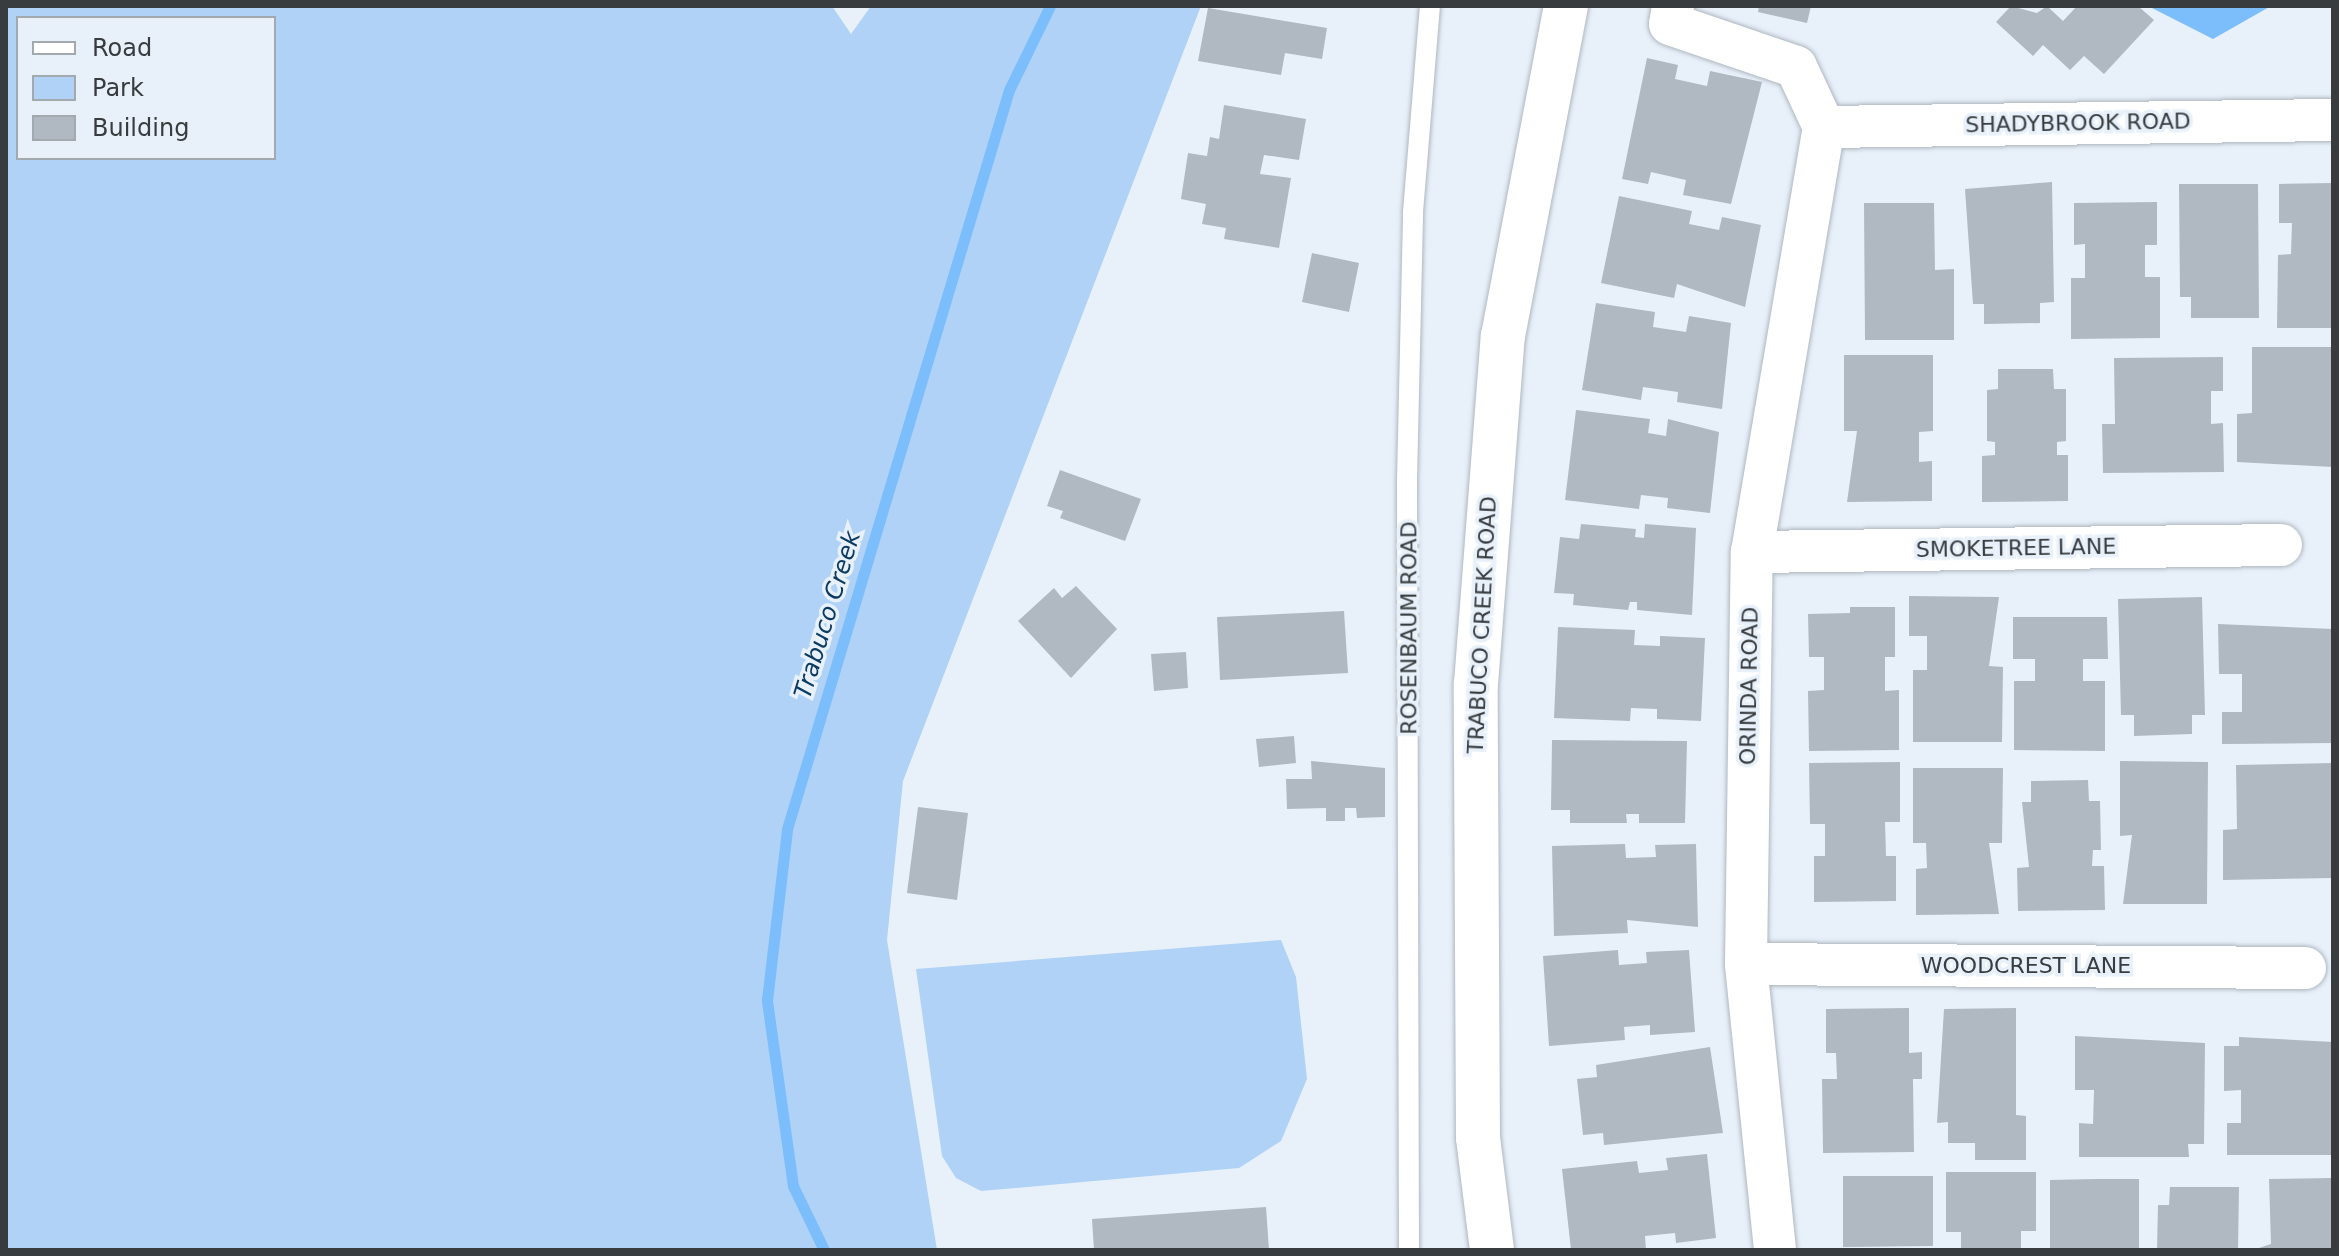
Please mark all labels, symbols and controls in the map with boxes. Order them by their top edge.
legend [16,16,276,160]
text: Road [92,34,152,62]
text: Park [92,74,144,102]
street label: SHADYBROOK ROAD [1965,108,2191,138]
text: Building [92,114,189,142]
street label: TRABUCO CREEK ROAD [1462,496,1502,754]
street label: ROSENBAUM ROAD [1396,521,1422,735]
water label: Trabuco Creek [789,528,867,702]
street label: SMOKETREE LANE [1916,533,2116,563]
street label: ORINDA ROAD [1734,607,1764,765]
street label: WOODCREST LANE [1921,953,2131,979]

